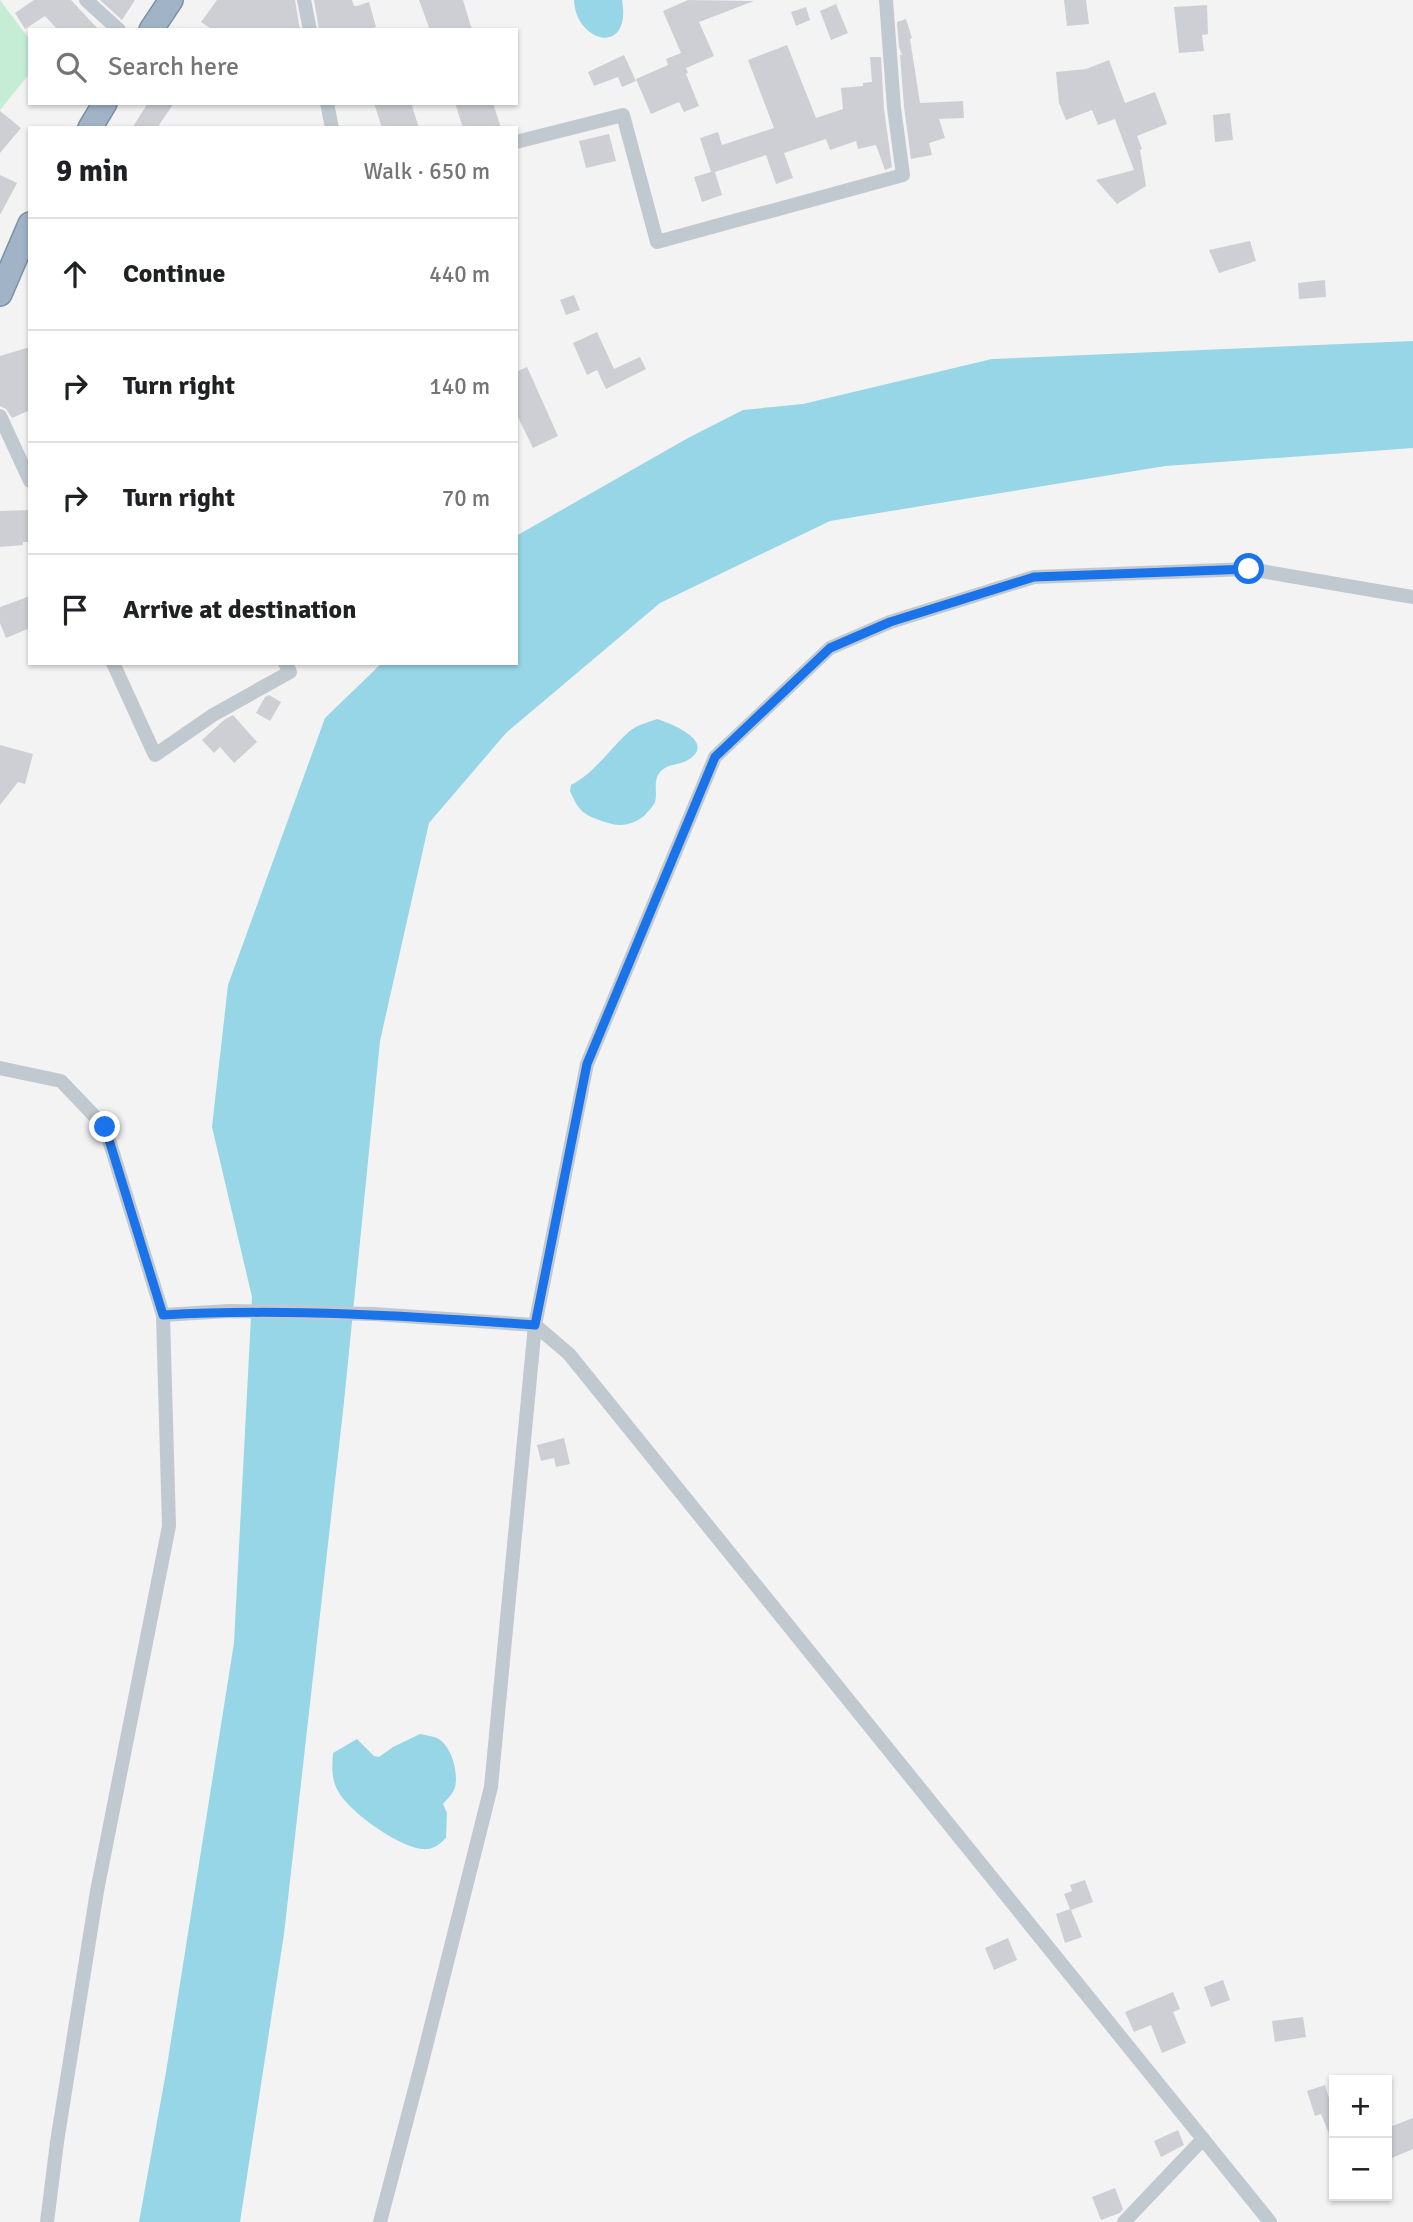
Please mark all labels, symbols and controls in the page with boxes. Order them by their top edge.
search box [28,28,518,105]
icon: search [52,48,90,86]
text: Search here [108,51,239,83]
text: 9 min [56,153,128,190]
text: Walk · 650 m [364,157,490,186]
icon: ahead [56,255,94,293]
text: Continue [123,258,225,290]
text: 440 m [429,260,490,289]
icon: right [56,367,94,405]
text: Turn right [123,370,235,402]
text: 140 m [429,372,490,401]
icon: right [56,479,94,517]
text: Turn right [123,482,235,514]
text: 70 m [442,484,490,513]
route start [1233,553,1264,584]
icon: arrive [56,591,94,629]
text: Arrive at destination [123,594,356,626]
route end [89,1111,120,1142]
map controls [1329,2075,1392,2201]
button: + [1329,2075,1392,2138]
button: − [1329,2138,1392,2201]

